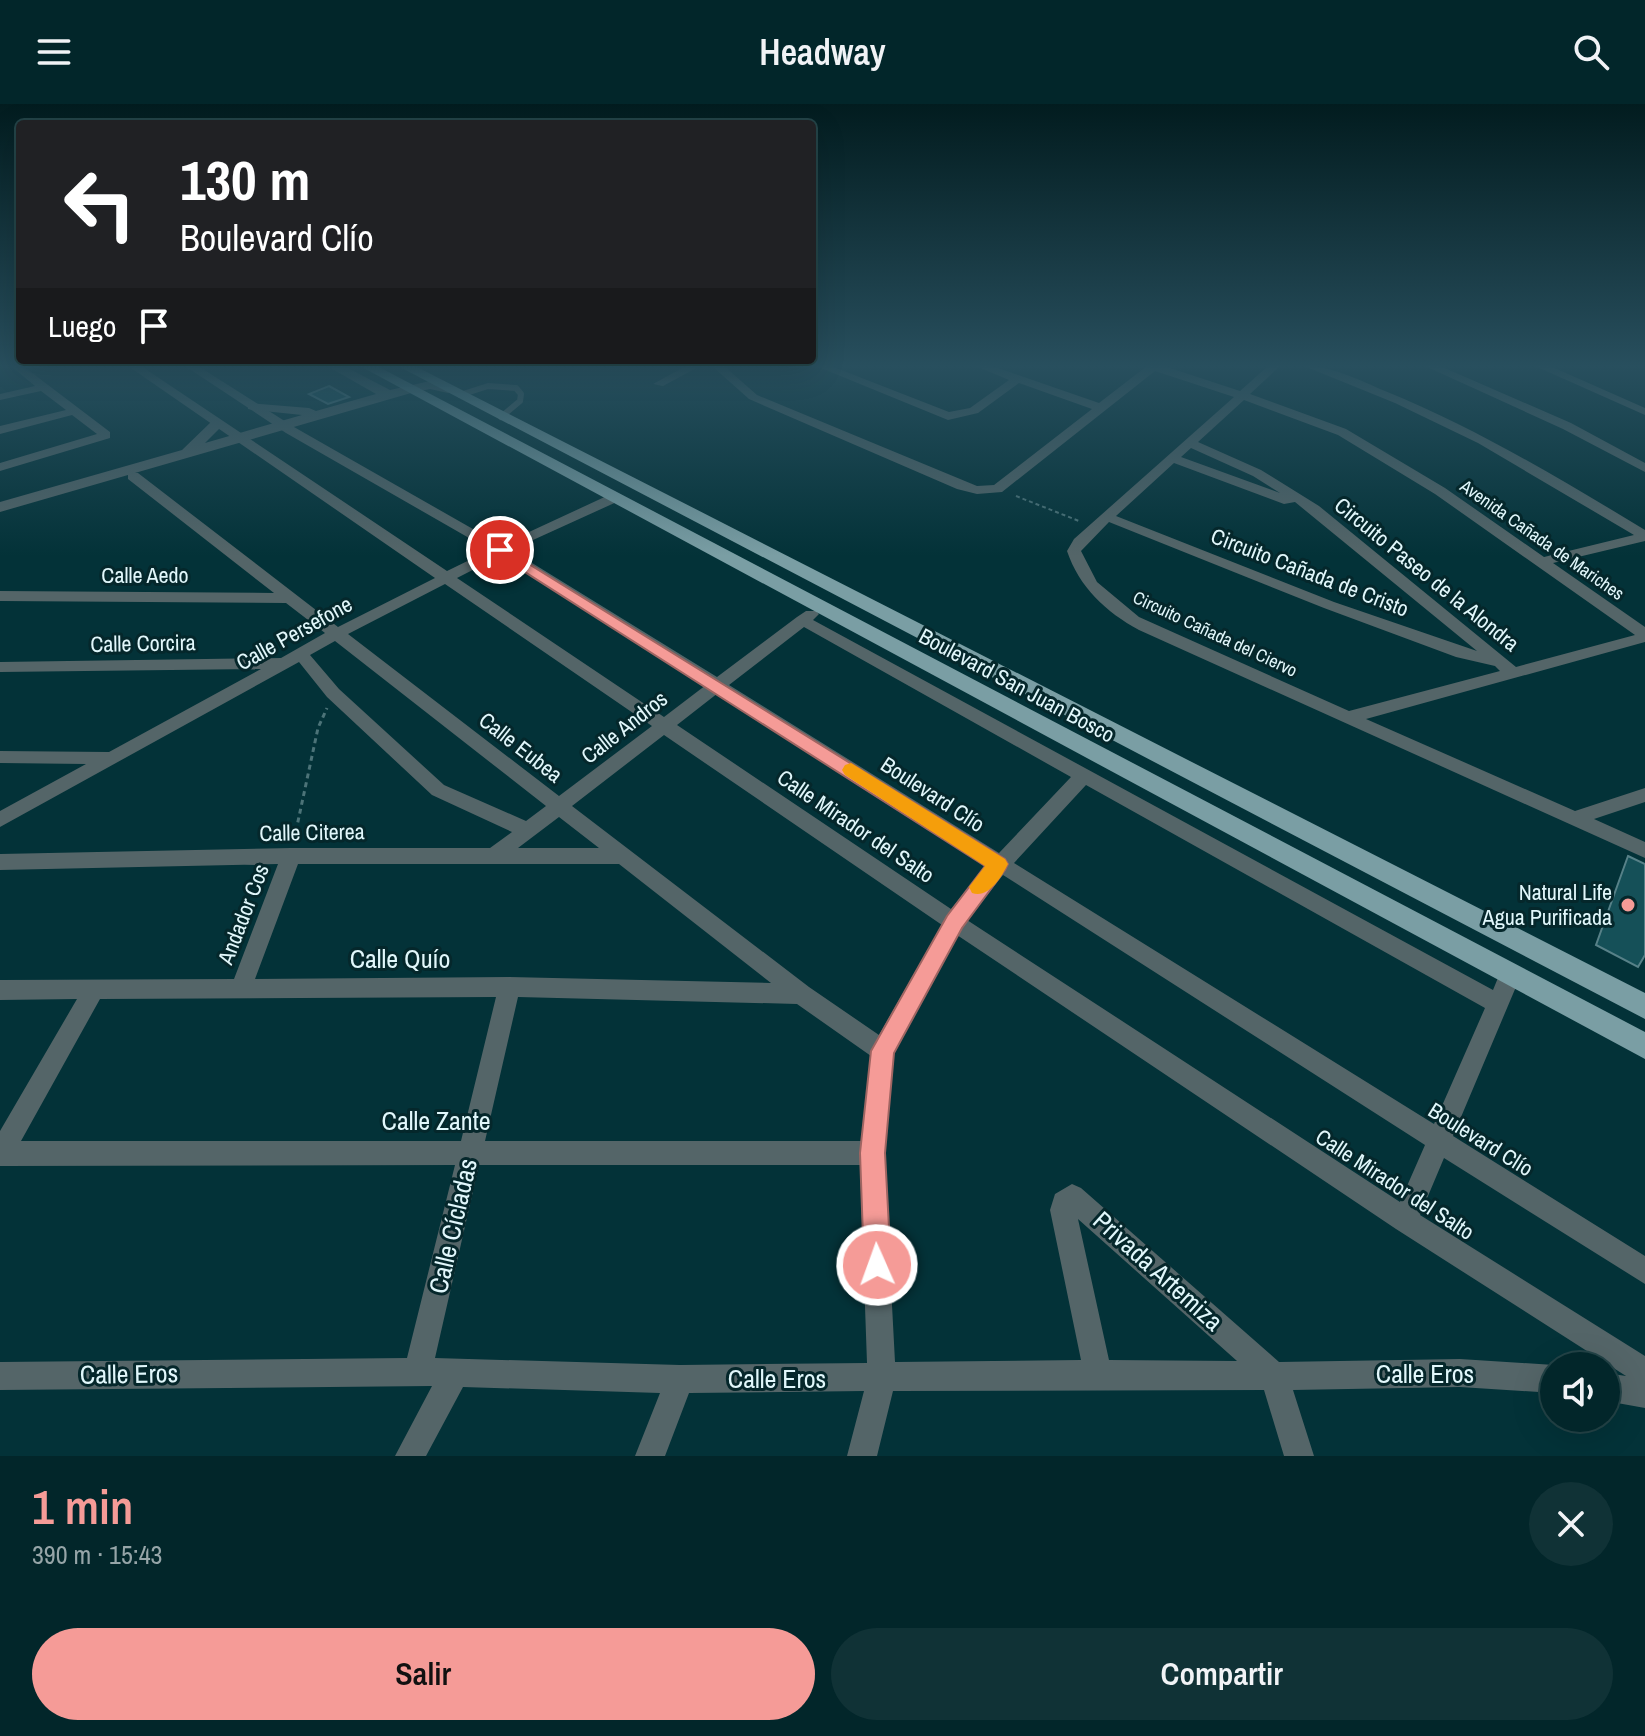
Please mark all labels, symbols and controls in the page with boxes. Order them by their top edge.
text: Headway [759,28,886,76]
icon: menu [32,30,76,74]
icon: search [1569,30,1613,74]
text: 130 m [180,142,310,217]
icon: left [48,152,152,256]
text: Boulevard Clío [180,214,374,262]
icon: arrive [132,304,176,348]
text: Luego [48,306,116,346]
street label: Avenida Cañada de Mariches [1454,473,1629,606]
street label: Circuito Paseo de la Alondra [1328,490,1526,658]
pin [466,516,534,584]
street label: Circuito Cañada de Cristo [1207,520,1413,624]
icon: arrive [478,528,522,572]
street label: Calle Aedo [101,560,189,590]
street label: Circuito Cañada del Ciervo [1129,584,1302,683]
street label: Calle Persefone [231,589,357,677]
street label: Boulevard San Juan Bosco [914,621,1120,749]
street label: Calle Corcira [90,627,196,659]
street label: Calle Andros [574,684,674,770]
street label: Calle Eubea [473,705,569,789]
street label: Boulevard Clío [875,749,991,839]
street label: Calle Mirador del Salto [772,762,940,890]
street label: Calle Citerea [259,816,365,848]
street label: Andador Cos [210,859,276,969]
place label: Natural Life Agua Purificada [1482,877,1612,932]
marker: Natural Life Agua Purificada [1619,896,1637,914]
street label: Calle Quío [350,941,450,976]
street label: Boulevard Clío [1423,1095,1539,1183]
street label: Calle Zante [381,1103,491,1138]
street label: Calle Mirador del Salto [1310,1121,1480,1247]
street label: Calle Cícladas [420,1155,485,1297]
street label: Privada Artemiza [1086,1203,1231,1338]
position arrow [835,1223,919,1307]
map controls [1540,1352,1620,1432]
button: sound [1540,1352,1620,1432]
street label: Calle Eros [80,1355,178,1392]
street label: Calle Eros [1376,1356,1474,1391]
street label: Calle Eros [728,1361,826,1396]
text: 1 min [32,1474,133,1539]
button: close [1529,1482,1613,1566]
text: 390 m · 15:43 [32,1537,162,1572]
button: Salir [32,1628,815,1720]
button: Compartir [831,1628,1613,1720]

